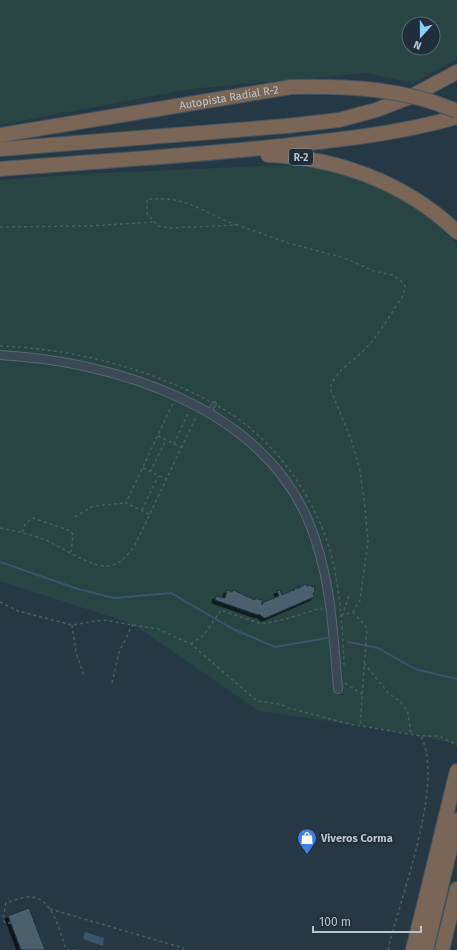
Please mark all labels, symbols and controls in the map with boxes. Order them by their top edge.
north arrow [401,16,441,56]
text: N [412,37,423,52]
street label: Autopista Radial R-2 [178,83,280,112]
road number: R-2 [289,149,313,165]
shop icon: Viveros Corma [296,827,318,855]
place label: Viveros Corma [320,832,393,845]
scale bar [313,908,421,934]
text: 100 m [319,915,351,929]

